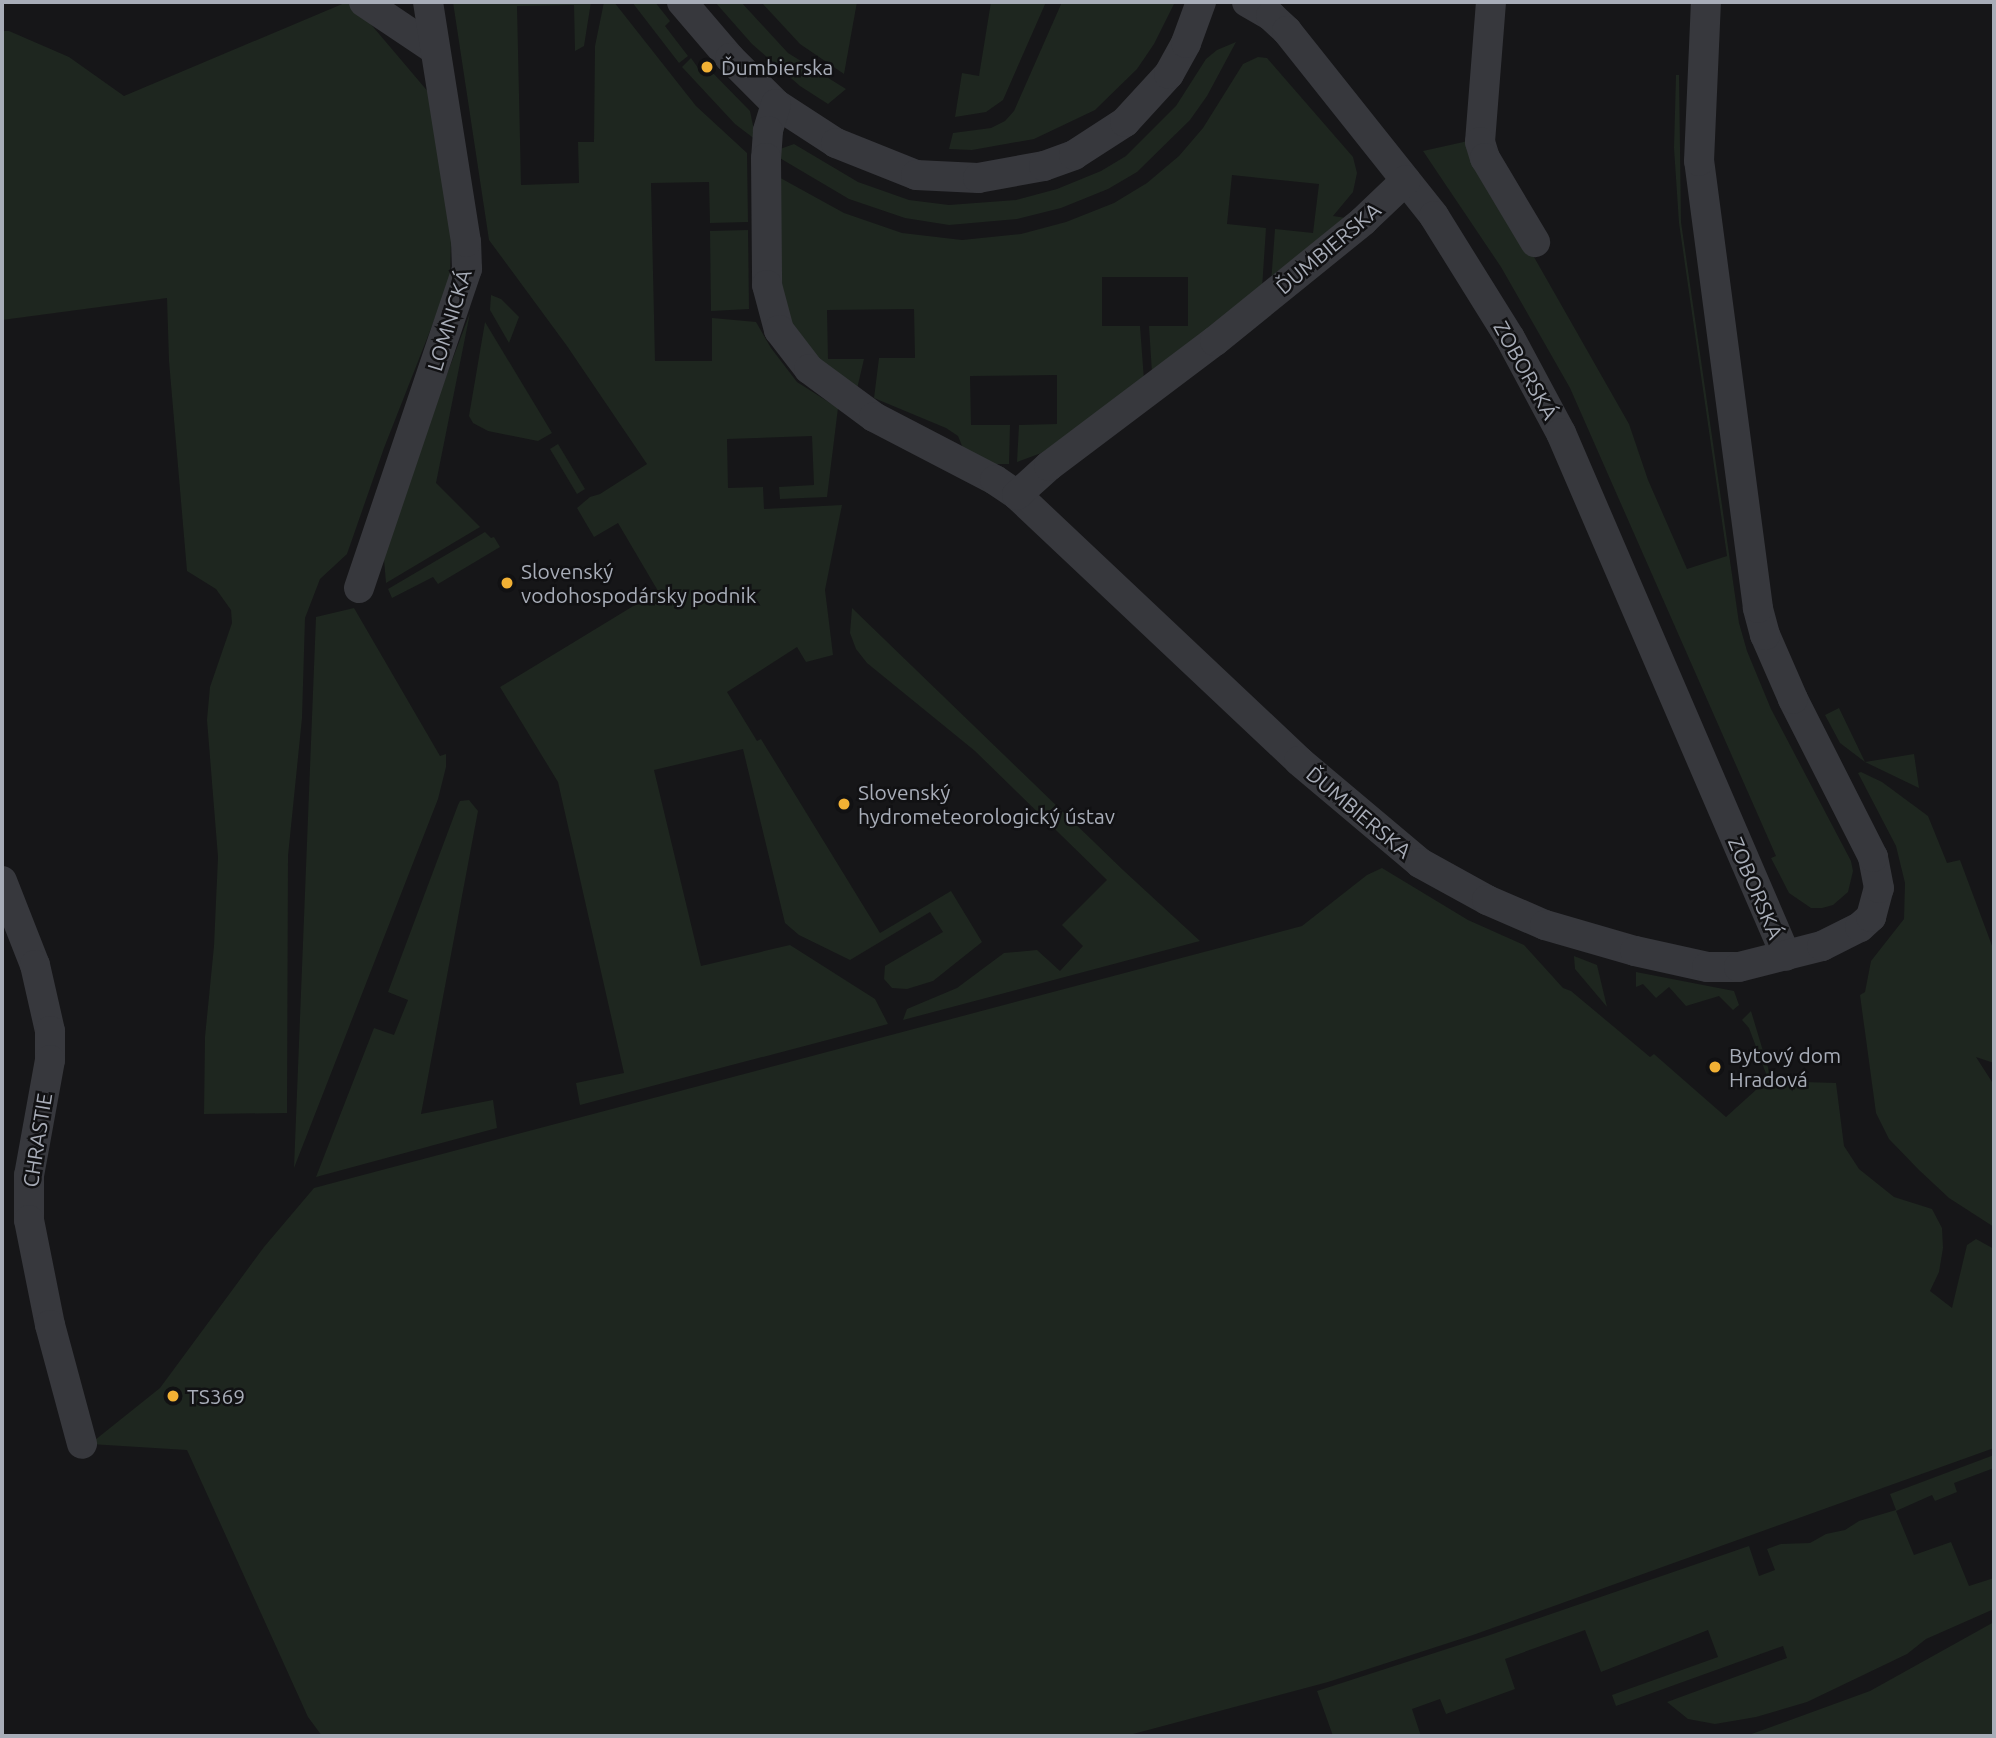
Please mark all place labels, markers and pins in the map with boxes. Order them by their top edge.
place label: Ďumbierska [721,54,833,80]
marker: Ďumbierska [699,59,715,75]
place label: Slovenský vodohospodársky podnik [521,558,756,608]
marker: Slovenský vodohospodársky podnik [499,575,515,591]
place label: Slovenský hydrometeorologický ústav [858,779,1115,829]
marker: Slovenský hydrometeorologický ústav [836,796,852,812]
place label: Bytový dom Hradová [1729,1042,1841,1092]
marker: Bytový dom Hradová [1707,1059,1723,1075]
place label: TS369 [187,1383,245,1409]
marker: TS369 [165,1388,181,1404]

